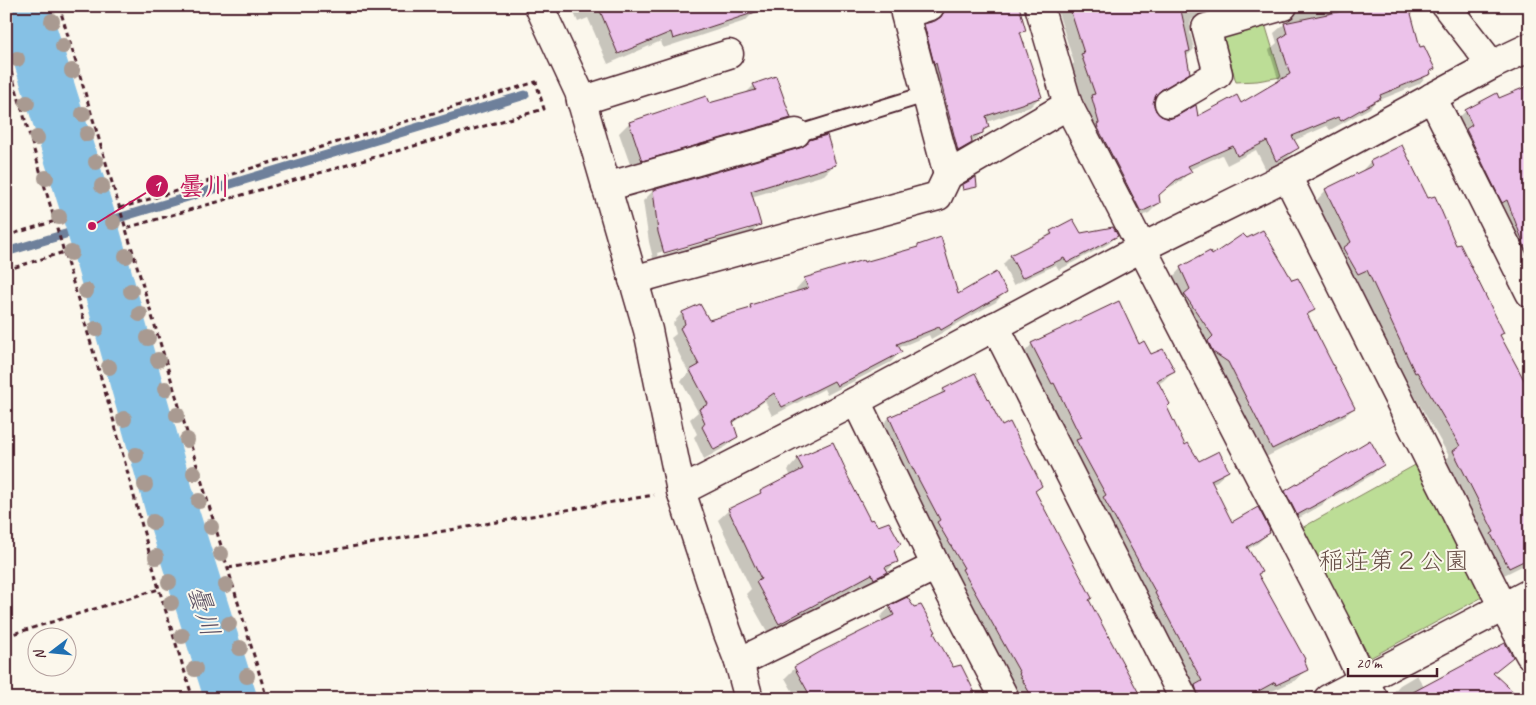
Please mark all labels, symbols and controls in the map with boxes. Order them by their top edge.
callout: 曇川 [144,165,241,206]
text: 曇川 [179,170,231,203]
text: 1 [154,177,163,196]
park label: 稲荘第２公園 [1319,545,1469,577]
water label: 曇川 [181,581,227,641]
north arrow [28,628,78,678]
scale bar [1348,645,1437,677]
text: N [30,647,49,662]
text: 20 m [1356,654,1383,673]

